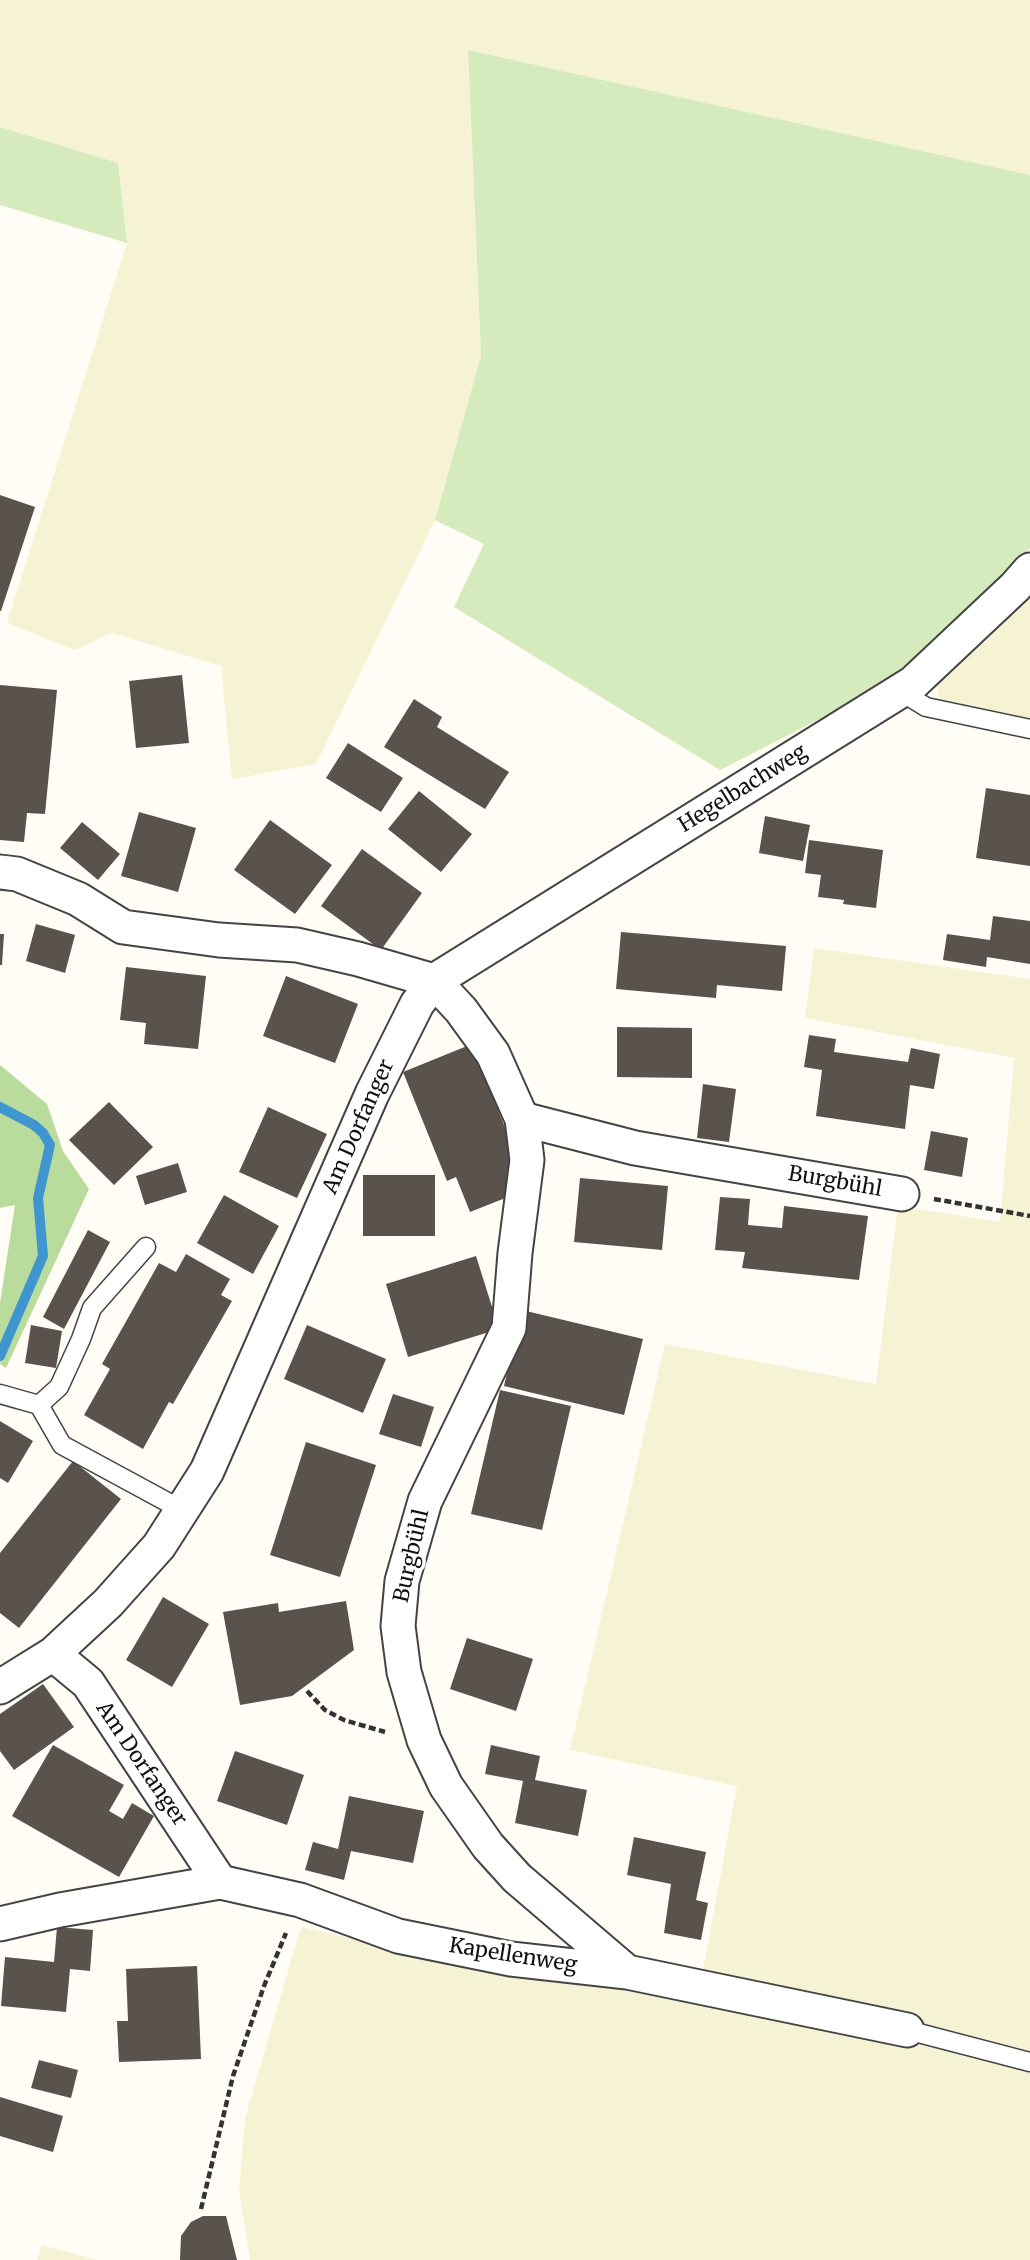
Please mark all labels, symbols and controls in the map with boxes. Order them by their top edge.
street label: Hegelbachweg [674,739,812,839]
street label: Am Dorfanger [318,1056,400,1198]
street label: Burgbühl [786,1161,884,1203]
street label: Burgbühl [389,1507,435,1605]
street label: Am Dorfanger [90,1697,192,1831]
street label: Kapellenweg [447,1933,579,1979]

